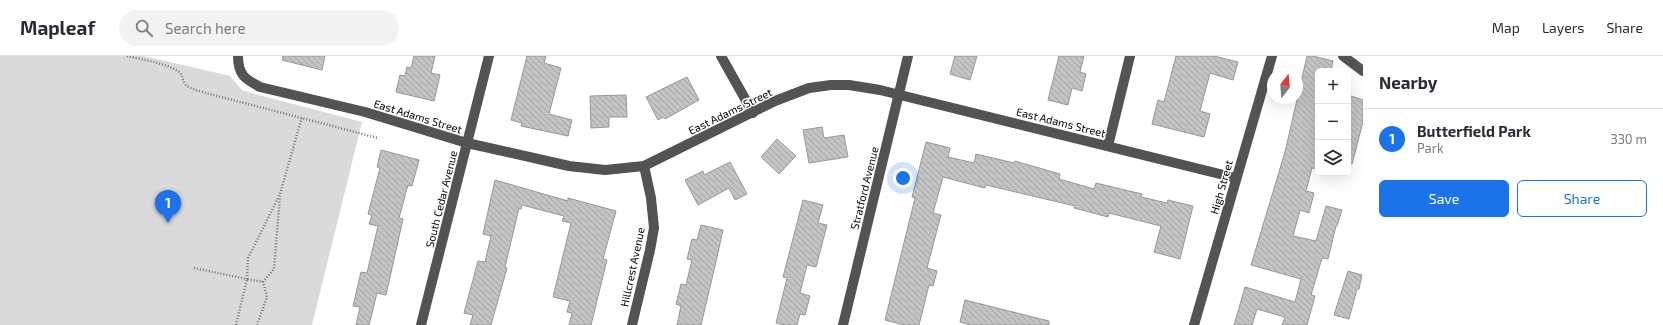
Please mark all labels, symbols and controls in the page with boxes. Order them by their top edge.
search box [119,10,399,46]
text: Mapleaf [20,16,95,39]
icon: search [133,17,155,39]
text: Search here [165,19,246,37]
text: Map [1492,19,1520,36]
text: Layers [1542,19,1584,36]
text: Share [1606,19,1643,36]
north arrow [1267,68,1303,104]
map controls [1315,68,1351,176]
button: + [1315,68,1351,104]
text: Nearby [1379,72,1437,92]
street label: East Adams Street [686,85,774,137]
street label: East Adams Street [372,96,464,136]
button: − [1315,104,1351,140]
street label: East Adams Street [1015,105,1107,139]
text: Butterfield Park [1417,122,1531,140]
text: 1 [1389,131,1395,147]
text: 330 m [1610,131,1647,147]
button: layers [1315,140,1351,176]
text: Park [1417,140,1444,156]
street label: Stratford Avenue [847,145,881,231]
street label: South Cedar Avenue [423,149,459,249]
street label: High Street [1207,158,1235,216]
your location [893,168,913,188]
button: Save [1379,180,1509,217]
button: Share [1517,180,1647,217]
pin: 1 [155,190,181,223]
street label: Hillcrest Avenue [617,226,647,308]

